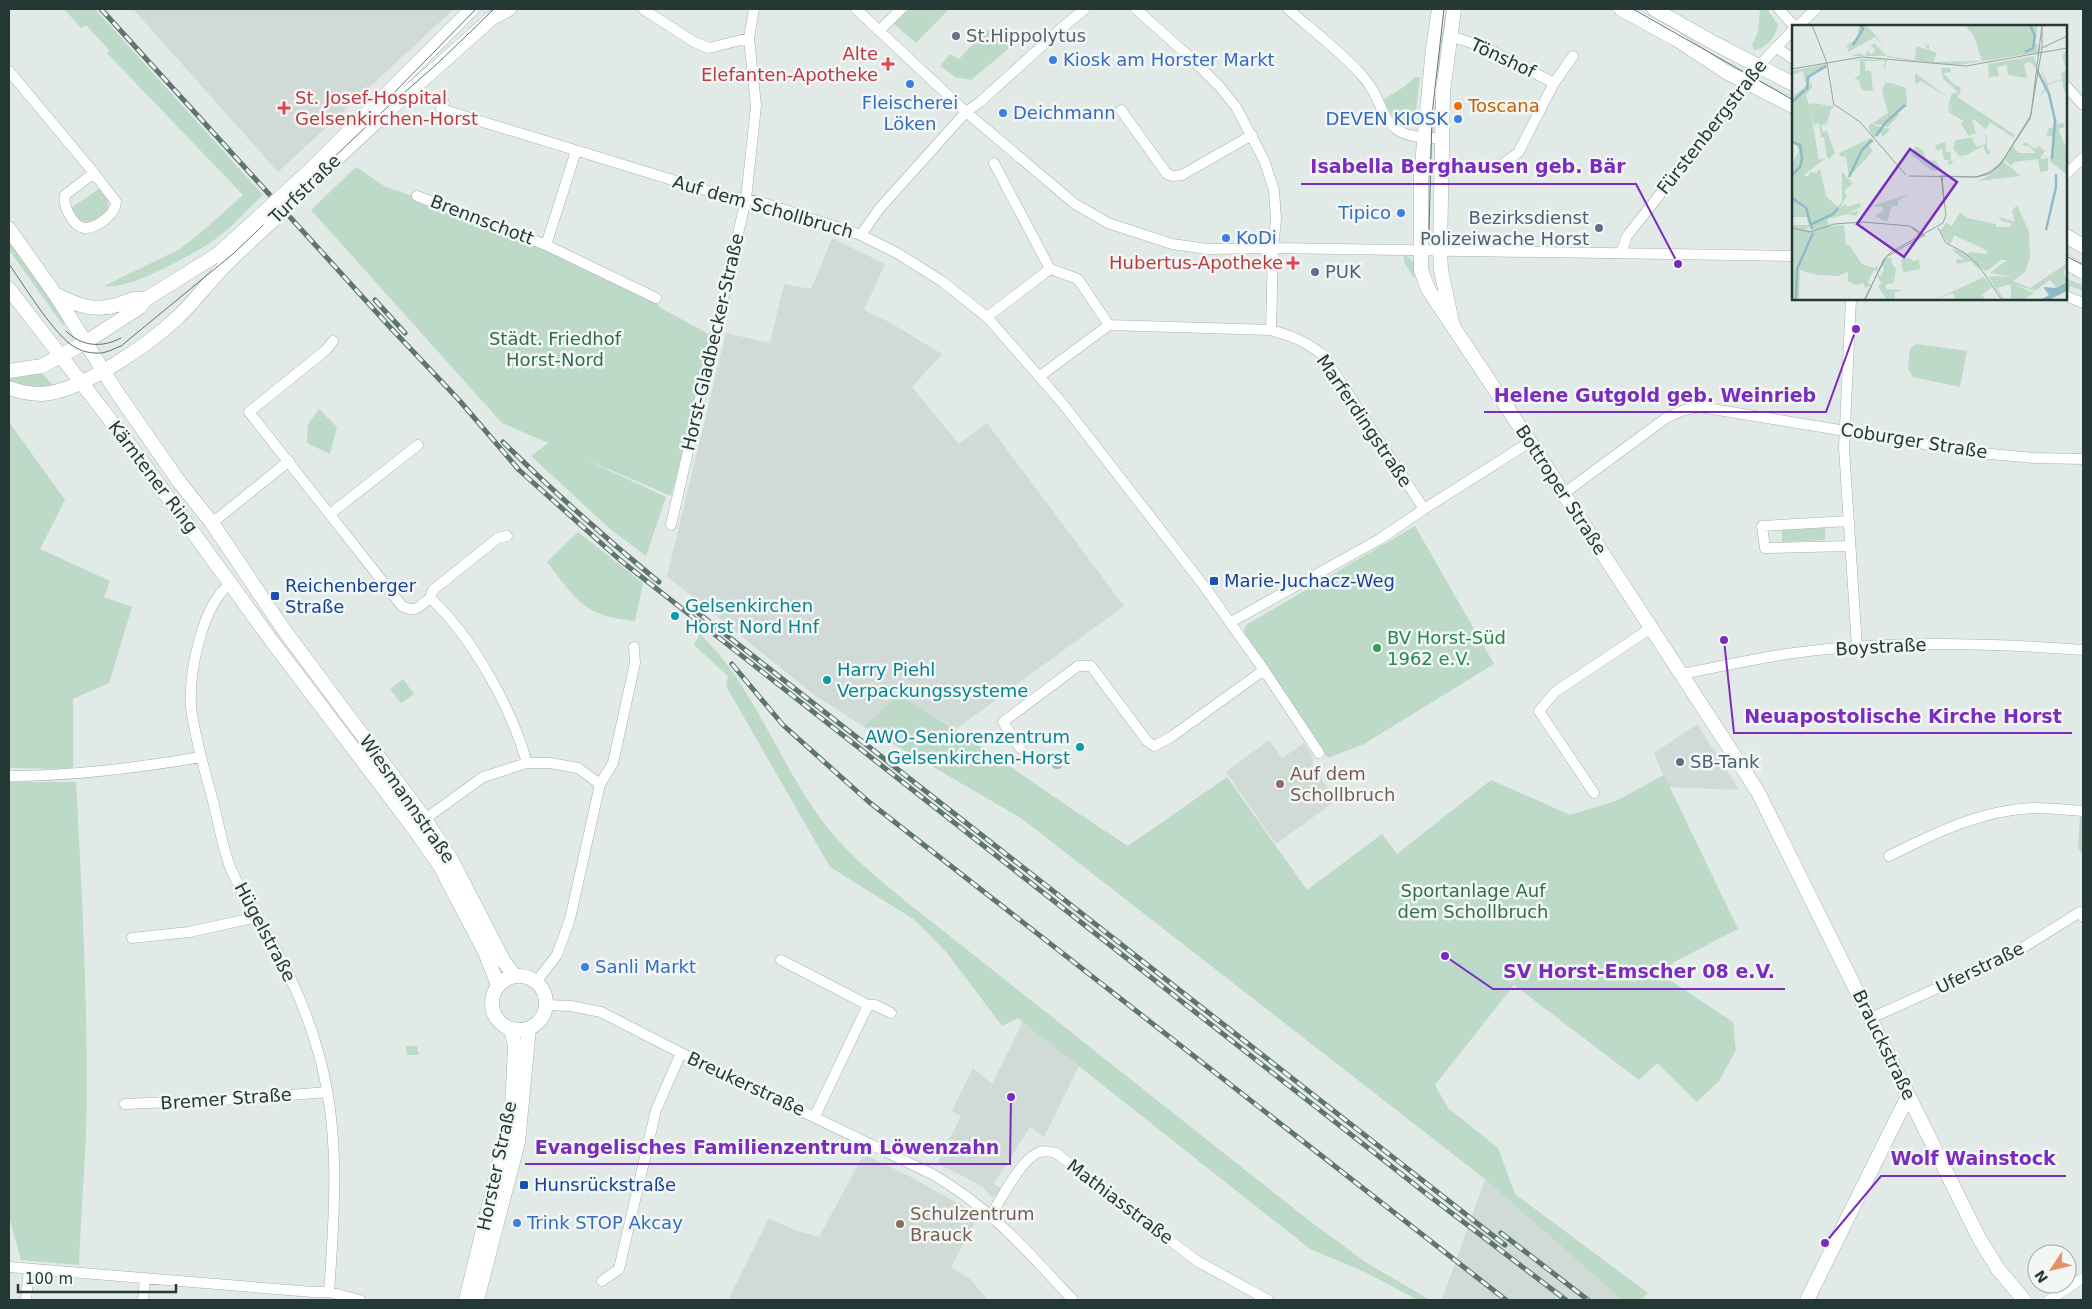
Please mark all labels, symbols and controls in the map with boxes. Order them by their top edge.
place label: St.Hippolytus [966,25,1086,46]
inset map [1792,25,2067,300]
marker: St.Hippolytus [950,30,962,42]
street label: Tönshof [1467,33,1540,82]
place label: Alte Elefanten-Apotheke [701,43,878,85]
place label: Kiosk am Horster Markt [1063,49,1275,70]
marker: Kiosk am Horster Markt [1047,54,1059,66]
street label: Fürstenbergstraße [1652,55,1771,198]
marker: Alte Elefanten-Apotheke [882,58,894,70]
marker: Fleischerei Löken [904,78,916,90]
place label: St. Josef-Hospital Gelsenkirchen-Horst [295,87,478,129]
place label: Fleischerei Löken [862,92,958,134]
place label: Toscana [1467,95,1540,116]
marker: Toscana [1452,100,1464,112]
marker: St. Josef-Hospital Gelsenkirchen-Horst [277,101,291,115]
place label: Deichmann [1013,102,1116,123]
marker: Deichmann [997,107,1009,119]
place label: DEVEN KIOSK [1325,108,1449,129]
marker: DEVEN KIOSK [1452,113,1464,125]
street label: Turfstraße [264,150,345,228]
callout: Isabella Berghausen geb. Bär [1301,150,1636,184]
text: Isabella Berghausen geb. Bär [1310,155,1626,177]
street label: Auf dem Schollbruch [670,171,856,242]
street label: Brennschott [428,190,537,249]
place label: Tipico [1337,202,1391,223]
marker: Tipico [1395,207,1407,219]
place label: Bezirksdienst Polizeiwache Horst [1420,207,1589,249]
marker: Bezirksdienst Polizeiwache Horst [1593,222,1605,234]
place label: KoDi [1236,227,1277,248]
street label: Horst-Gladbecker-Straße [677,231,748,453]
marker: KoDi [1220,232,1232,244]
place label: Hubertus-Apotheke [1109,252,1283,273]
marker: Hubertus-Apotheke [1287,257,1299,269]
place label: PUK [1325,261,1362,282]
marker: PUK [1309,266,1321,278]
park label: Städt. Friedhof Horst-Nord [489,328,622,370]
street label: Marferdingstraße [1312,351,1416,491]
callout: Helene Gutgold geb. Weinrieb [1484,378,1826,412]
text: Helene Gutgold geb. Weinrieb [1494,384,1816,406]
street label: Kärntener Ring [104,416,202,537]
street label: Coburger Straße [1839,419,1989,462]
street label: Bottroper Straße [1512,421,1611,559]
place label: Marie-Juchacz-Weg [1224,570,1395,591]
place label: Reichenberger Straße [285,575,417,617]
marker: Marie-Juchacz-Weg [1208,575,1220,587]
marker: Reichenberger Straße [269,590,281,602]
place label: Gelsenkirchen Horst Nord Hnf [685,595,820,637]
marker: Gelsenkirchen Horst Nord Hnf [669,610,681,622]
place label: BV Horst-Süd 1962 e.V. [1387,627,1506,669]
street label: Boystraße [1835,634,1927,659]
marker: BV Horst-Süd 1962 e.V. [1371,642,1383,654]
place label: Harry Piehl Verpackungssysteme [837,659,1028,701]
marker: Harry Piehl Verpackungssysteme [821,674,833,686]
callout: Neuapostolische Kirche Horst [1734,699,2072,733]
text: Neuapostolische Kirche Horst [1744,705,2062,727]
place label: AWO-Seniorenzentrum Gelsenkirchen-Horst [865,726,1070,768]
street label: Wiesmannstraße [355,731,459,867]
marker: AWO-Seniorenzentrum Gelsenkirchen-Horst [1074,741,1086,753]
place label: SB-Tank [1690,751,1760,772]
marker: SB-Tank [1674,756,1686,768]
place label: Auf dem Schollbruch [1290,763,1395,805]
marker: Auf dem Schollbruch [1274,778,1286,790]
street label: Hügelstraße [230,878,300,985]
park label: Sportanlage Auf dem Schollbruch [1397,880,1549,922]
street label: Uferstraße [1932,937,2027,998]
callout: SV Horst-Emscher 08 e.V. [1493,955,1785,989]
place label: Sanli Markt [595,956,696,977]
text: SV Horst-Emscher 08 e.V. [1503,960,1775,982]
marker: Sanli Markt [579,961,591,973]
street label: Brauckstraße [1849,986,1920,1103]
street label: Breukerstraße [684,1047,808,1120]
street label: Bremer Straße [160,1083,292,1114]
street label: Horster Straße [473,1099,520,1233]
callout: Evangelisches Familienzentrum Löwenzahn [525,1130,1010,1164]
text: Evangelisches Familienzentrum Löwenzahn [535,1136,999,1158]
callout: Wolf Wainstock [1881,1142,2066,1176]
text: Wolf Wainstock [1890,1147,2056,1169]
street label: Mathiasstraße [1063,1155,1178,1248]
place label: Hunsrückstraße [534,1174,676,1195]
marker: Hunsrückstraße [518,1179,530,1191]
place label: Schulzentrum Brauck [910,1203,1034,1245]
place label: Trink STOP Akcay [526,1212,683,1233]
marker: Trink STOP Akcay [511,1217,523,1229]
marker: Schulzentrum Brauck [894,1218,906,1230]
north arrow [2027,1244,2077,1294]
scale bar [18,1262,175,1294]
text: N [2031,1267,2051,1286]
text: 100 m [25,1270,73,1288]

